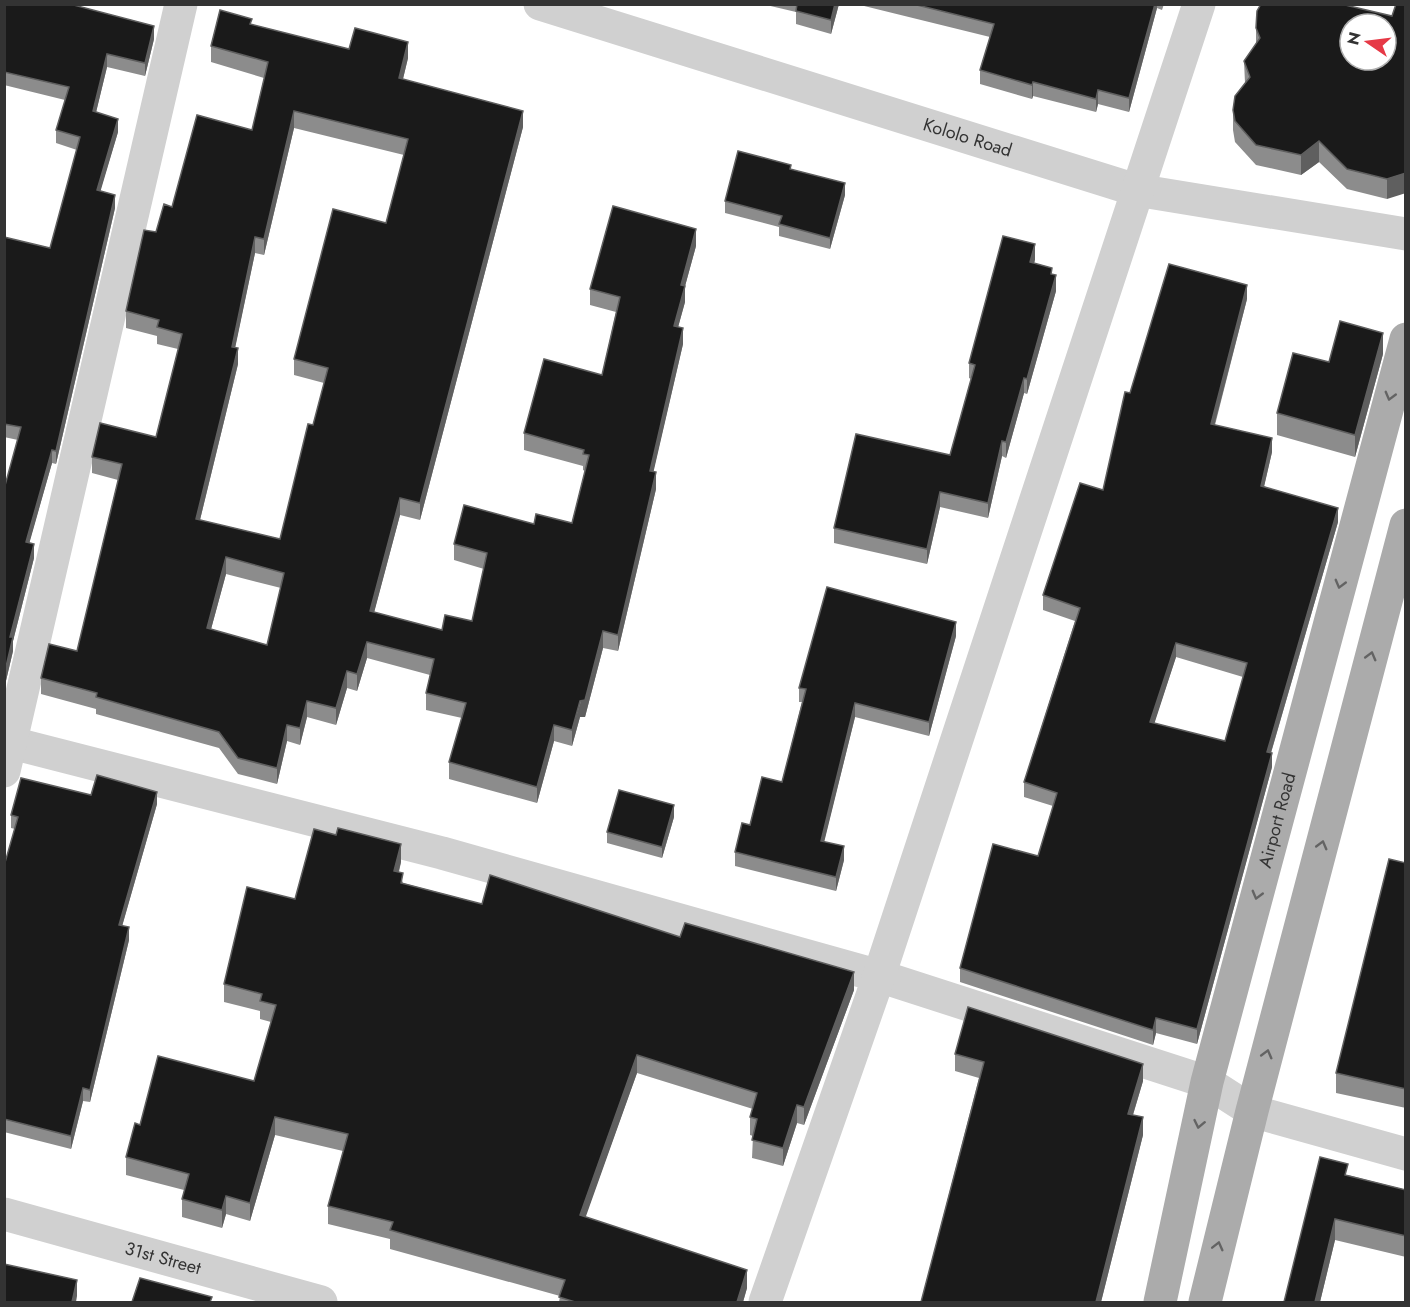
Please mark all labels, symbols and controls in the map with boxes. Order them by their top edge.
north arrow [1338,12,1398,72]
text: N [1341,30,1367,47]
street label: Kololo Road [920,111,1015,164]
one-way arrow [1385,391,1398,401]
one-way arrow [1335,579,1347,589]
one-way arrow [1364,652,1376,662]
street label: Airport Road [1252,770,1302,871]
one-way arrow [1314,840,1327,850]
one-way arrow [1252,889,1265,899]
one-way arrow [1260,1049,1272,1060]
one-way arrow [1193,1119,1206,1129]
street label: 31st Street [122,1235,205,1281]
one-way arrow [1211,1241,1224,1251]

